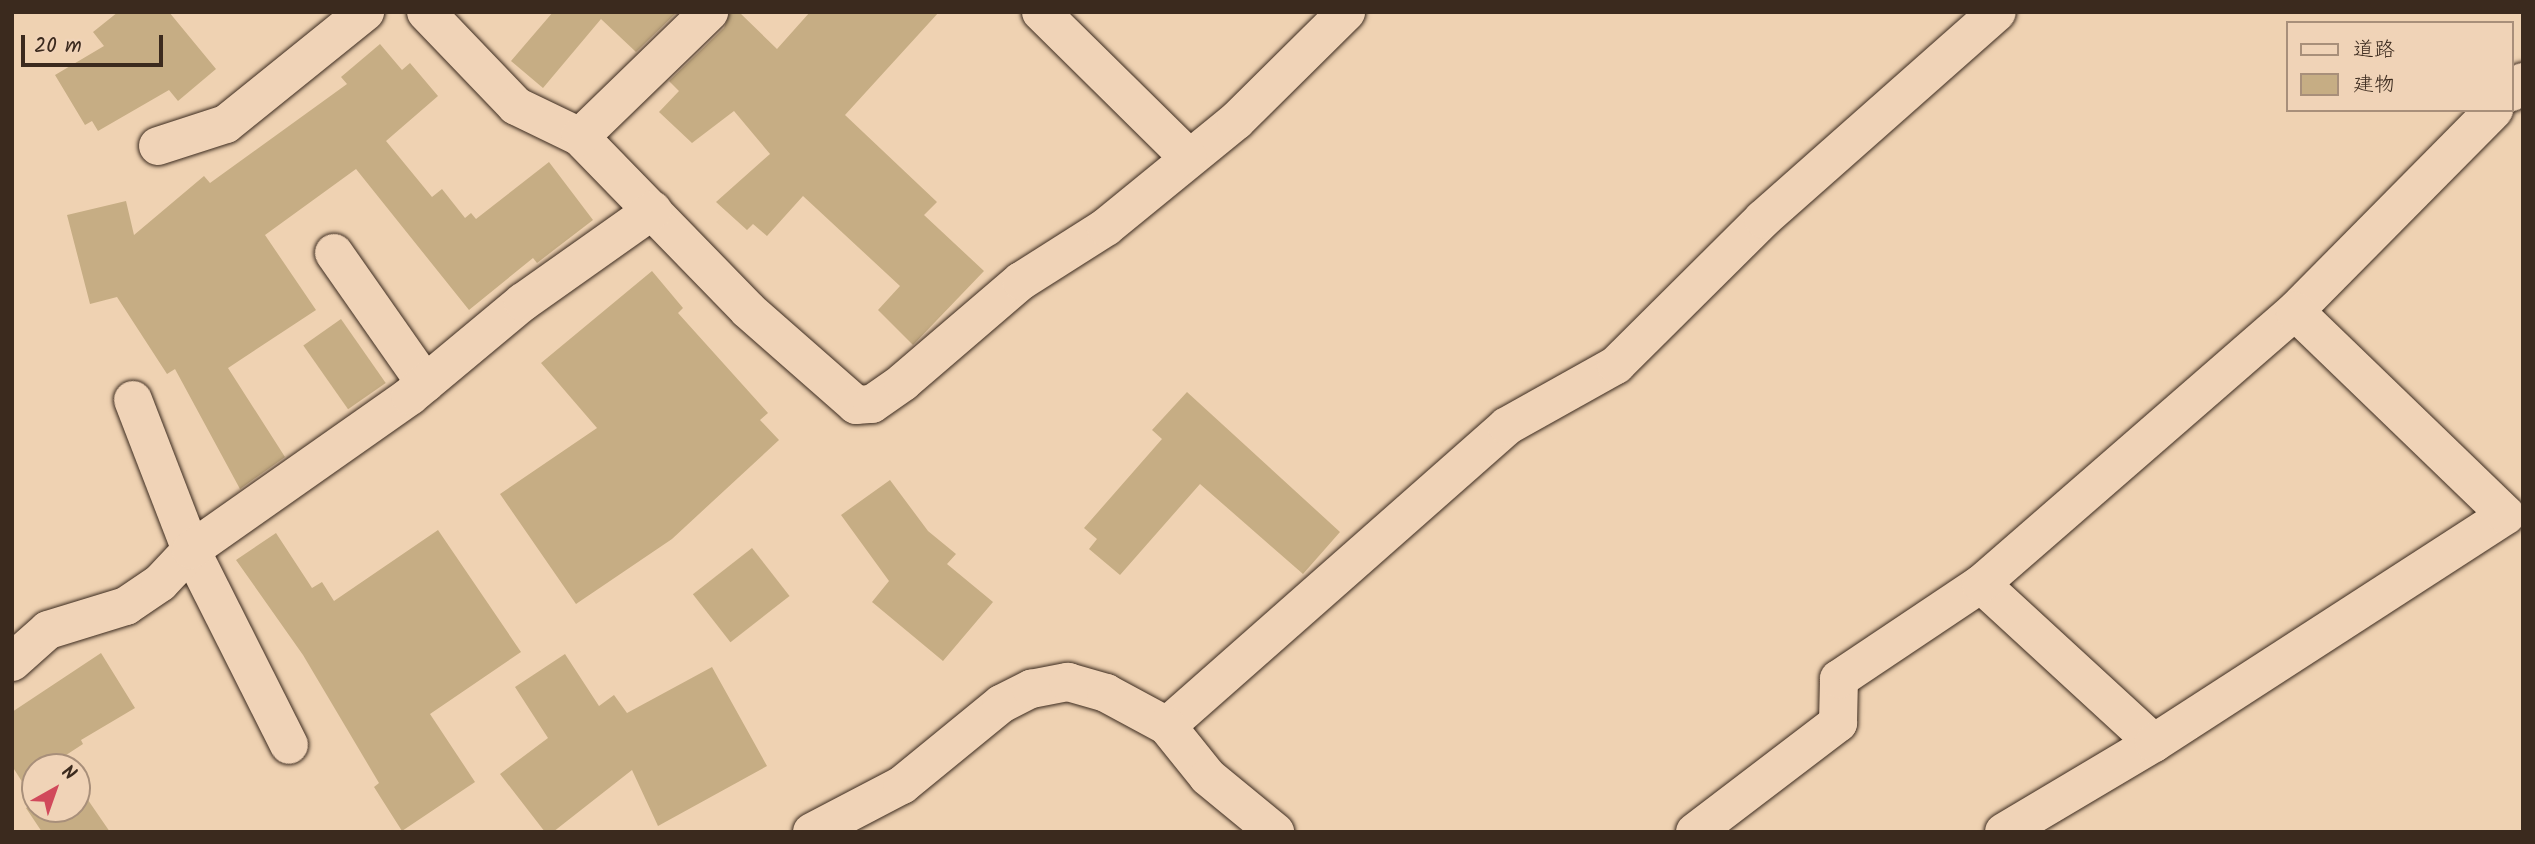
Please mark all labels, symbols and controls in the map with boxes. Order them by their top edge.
scale bar [24,21,166,65]
legend [2286,21,2514,112]
text: 20 m [34,30,82,63]
text: 道路 [2353,34,2395,67]
text: 建物 [2353,69,2395,102]
north arrow [21,753,91,823]
text: N [54,758,82,789]

